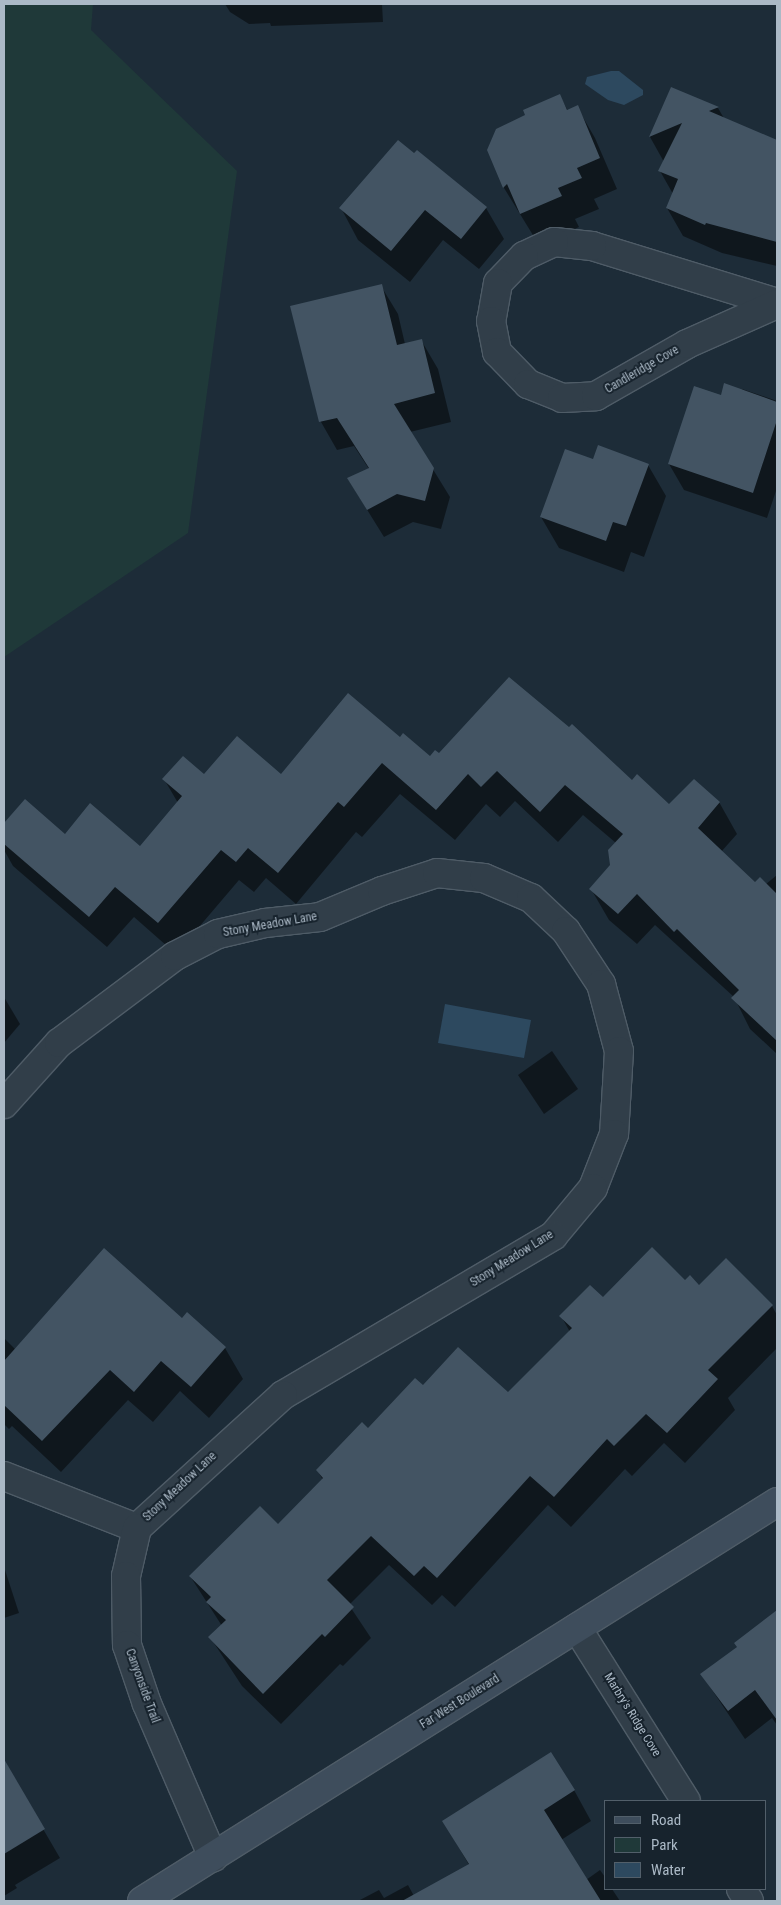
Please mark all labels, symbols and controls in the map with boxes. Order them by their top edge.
street label: Candleridge Cove [603,343,681,397]
street label: Stony Meadow Lane [222,910,318,940]
street label: Stony Meadow Lane [468,1228,556,1290]
street label: Stony Meadow Lane [140,1449,220,1525]
street label: Canyonside Trail [122,1647,162,1725]
street label: Marbry's Ridge Cove [600,1671,664,1759]
street label: Far West Boulevard [418,1672,502,1732]
legend [604,1800,766,1890]
text: Road [651,1811,681,1829]
text: Park [651,1836,678,1854]
text: Water [651,1861,685,1879]

